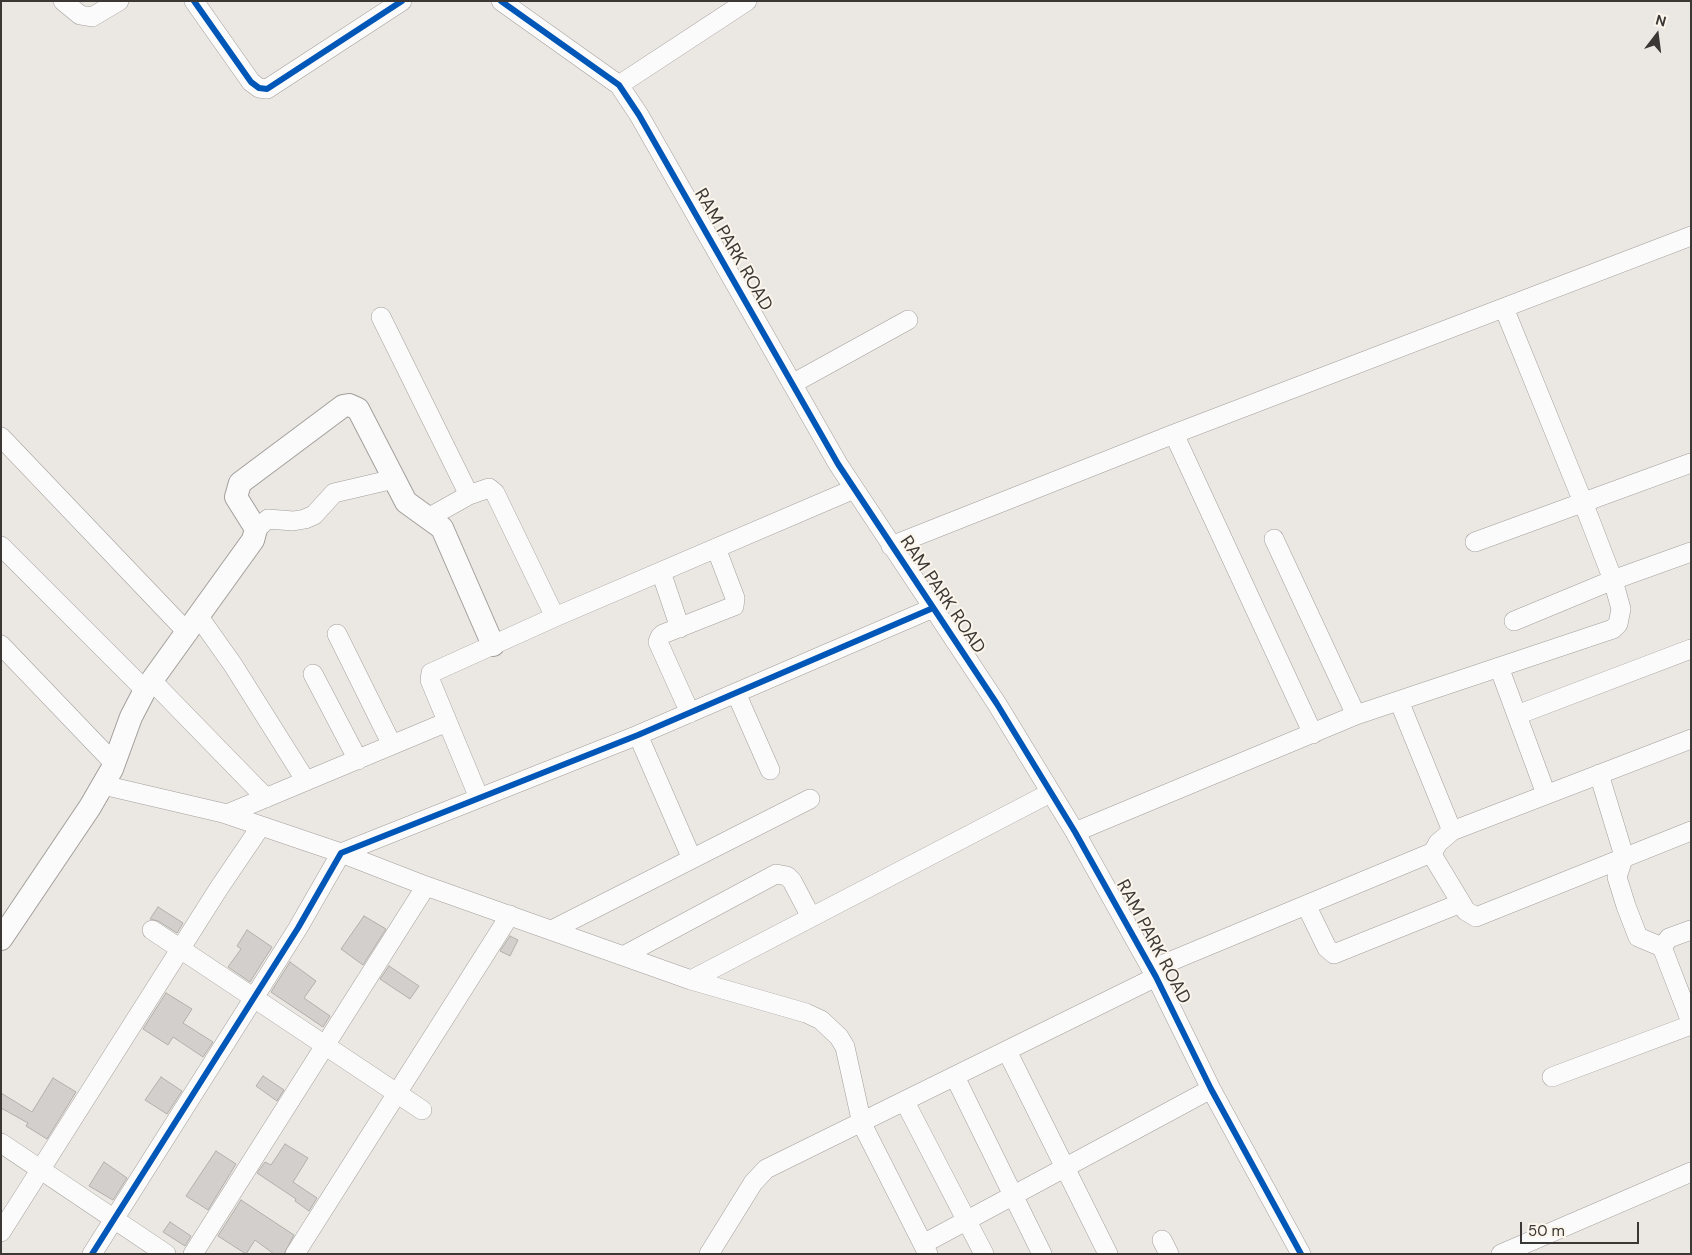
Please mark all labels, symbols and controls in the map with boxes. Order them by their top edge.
north arrow [1632,10,1682,60]
text: N [1654,10,1668,31]
street label: RAM PARK ROAD [689,185,777,315]
street label: RAM PARK ROAD [895,532,989,658]
street label: RAM PARK ROAD [1111,876,1195,1008]
scale bar [1522,1212,1641,1244]
text: 50 m [1528,1221,1565,1241]

